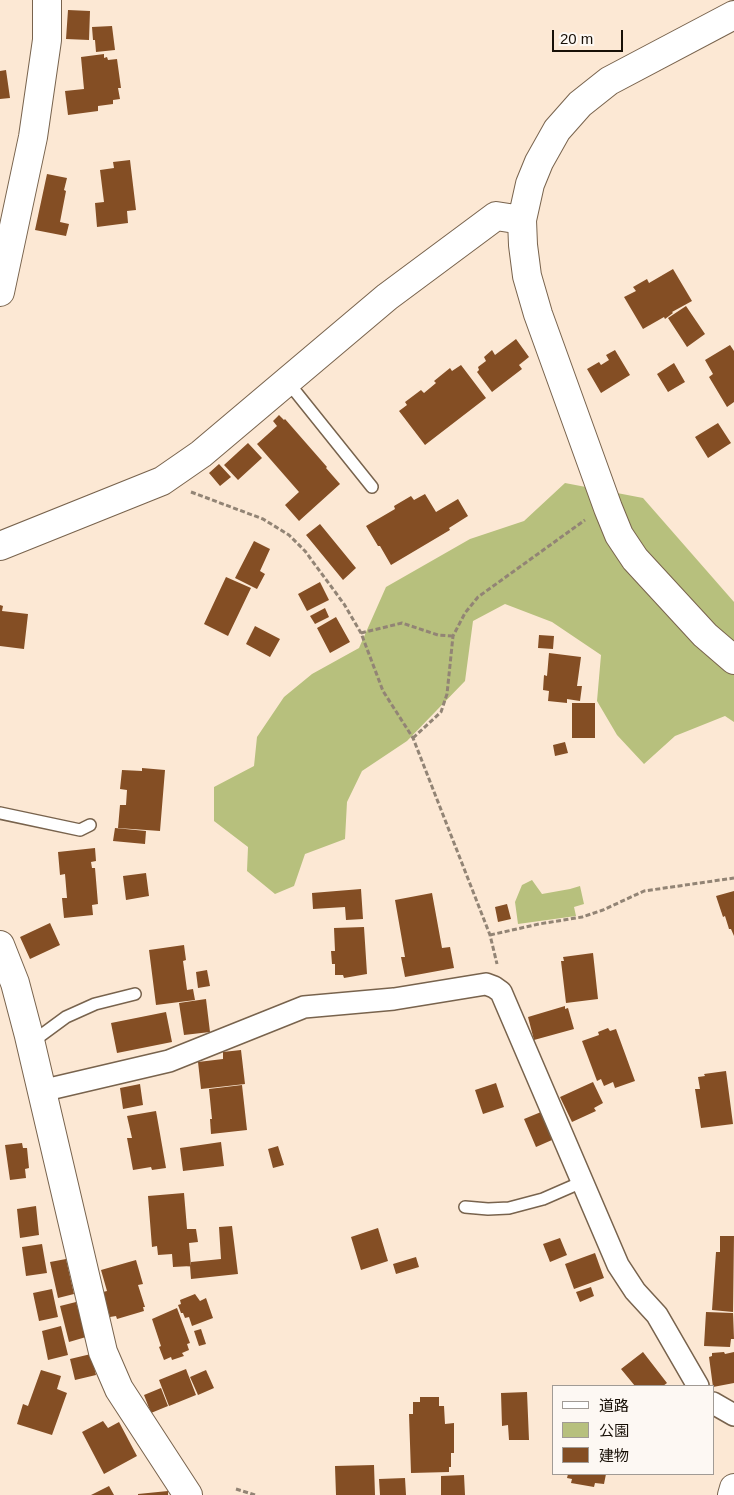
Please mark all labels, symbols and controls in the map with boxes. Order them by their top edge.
scale bar [554,20,625,52]
text: 20 m [560,30,593,47]
legend [552,1385,714,1475]
text: 道路 [599,1397,629,1414]
text: 公園 [599,1422,629,1439]
text: 建物 [599,1447,629,1464]

